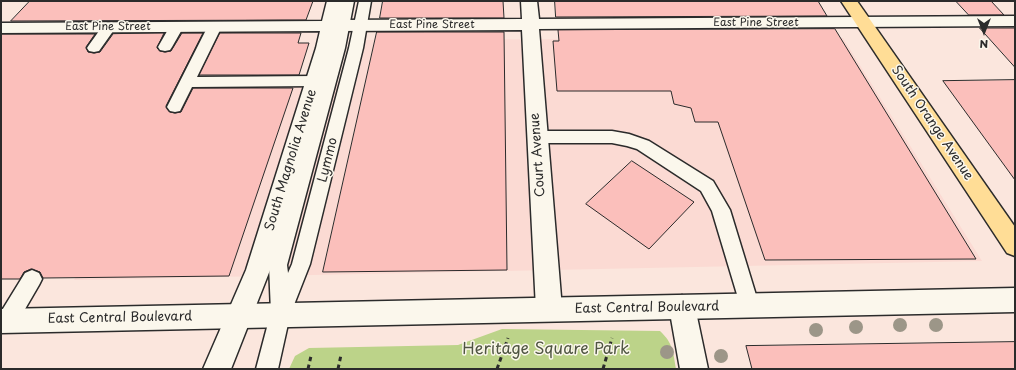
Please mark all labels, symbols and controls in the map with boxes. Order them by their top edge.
north arrow [964,12,1004,52]
street label: East Pine Street [713,16,799,30]
street label: East Pine Street [389,18,475,32]
street label: East Pine Street [65,20,151,34]
text: N [980,36,988,53]
street label: South Orange Avenue [888,63,976,183]
street label: South Magnolia Avenue [262,87,320,233]
street label: Court Avenue [527,112,549,198]
street label: Lymmo [315,136,341,184]
street label: East Central Boulevard [575,299,719,317]
street label: East Central Boulevard [48,309,192,327]
park label: Heritage Square Park [462,340,630,360]

